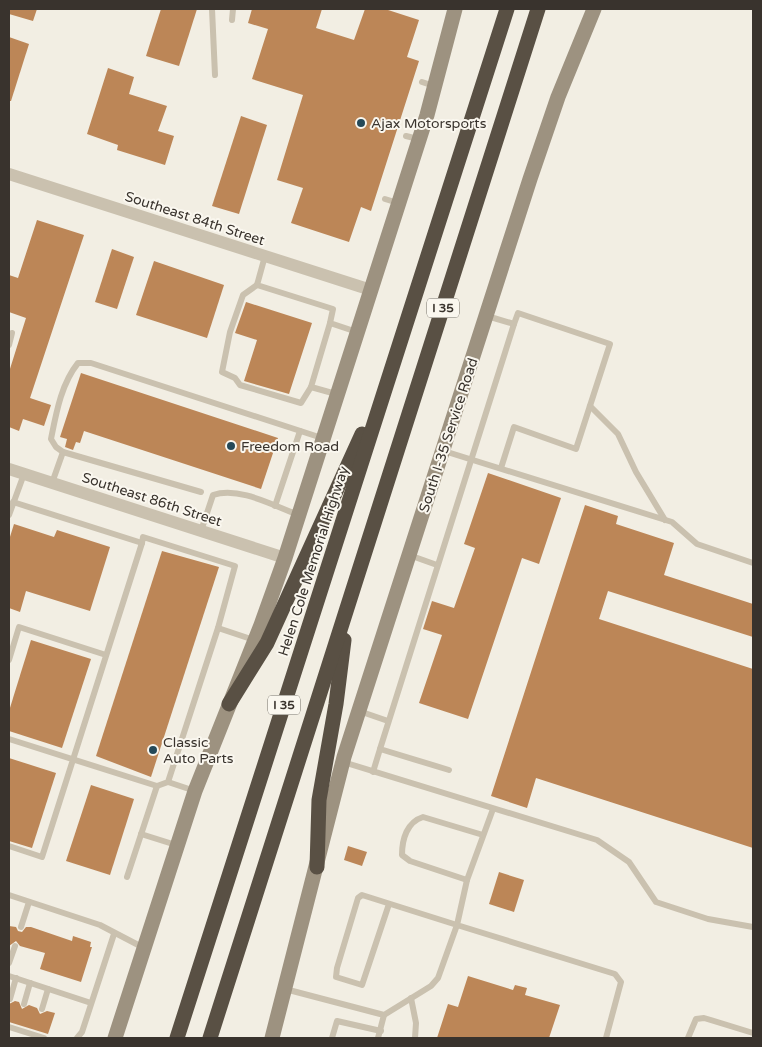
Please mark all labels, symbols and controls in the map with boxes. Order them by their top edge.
place label: Ajax Motorsports [371,115,487,132]
marker: Ajax Motorsports [355,117,367,129]
street label: Southeast 84th Street [123,188,268,249]
road number: I 35 [427,298,459,318]
street label: South I-35 Service Road [416,356,481,514]
place label: Freedom Road [241,438,339,455]
marker: Freedom Road [225,440,237,452]
street label: Helen Cole Memorial Highway [275,464,352,658]
street label: Southeast 86th Street [80,469,225,530]
road number: I 35 [268,696,300,714]
place label: Classic Auto Parts [163,734,234,767]
marker: Classic Auto Parts [147,744,159,756]

